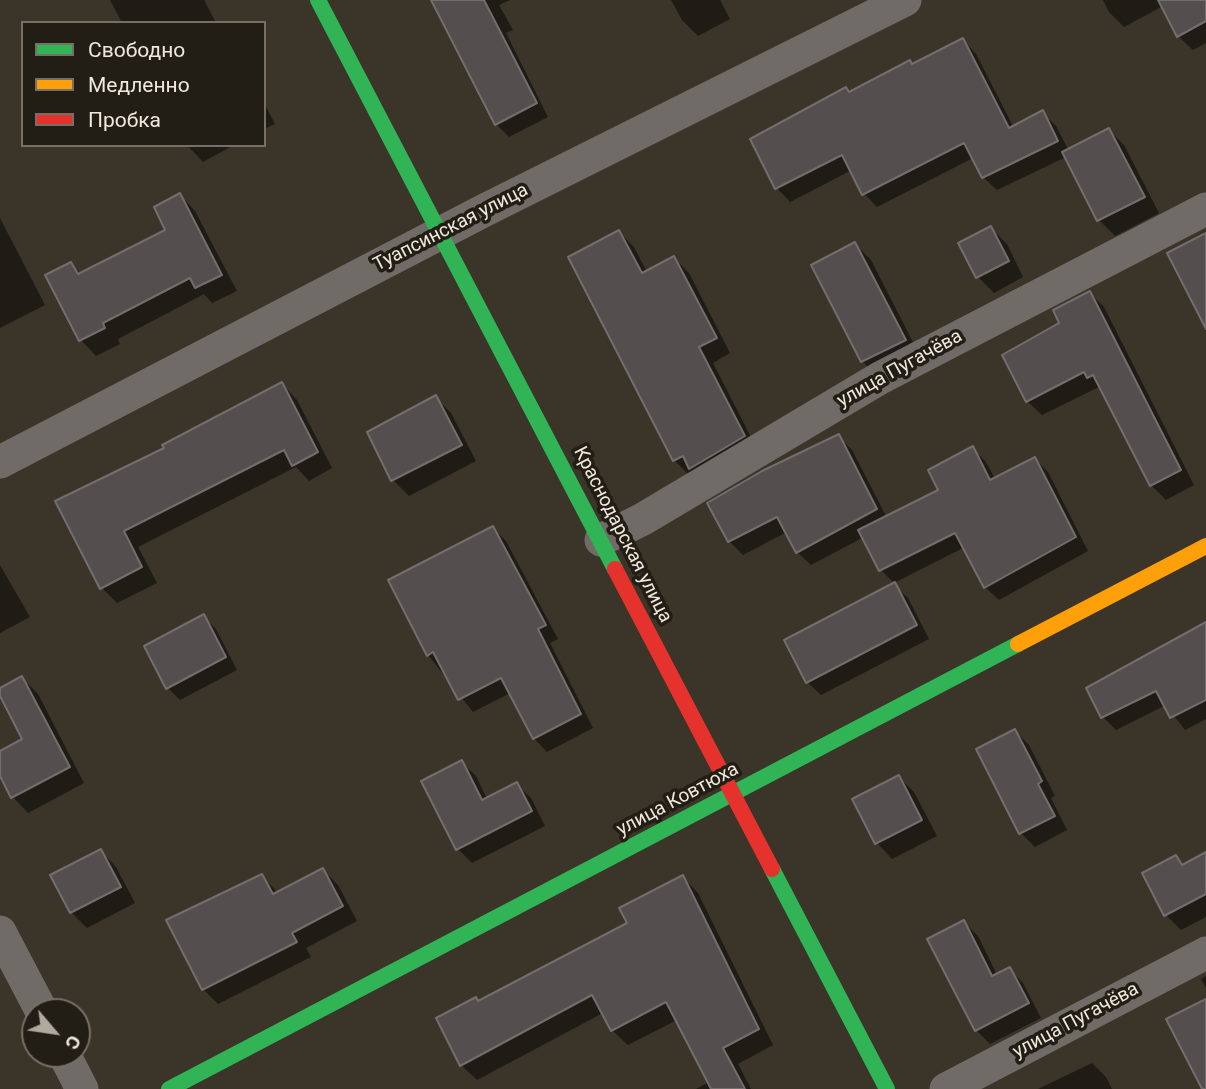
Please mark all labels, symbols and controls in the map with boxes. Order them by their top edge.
legend [21,21,266,147]
text: Свободно [88,38,185,62]
text: Медленно [88,73,190,97]
text: Пробка [88,108,161,132]
street label: Туапсинская улица [370,179,532,277]
street label: улица Пугачёва [834,325,966,413]
street label: Краснодарская улица [568,443,676,627]
street label: улица Ковтюха [613,758,743,842]
street label: улица Пугачёва [1009,978,1143,1064]
north arrow [21,998,91,1068]
text: С [60,1031,86,1053]

